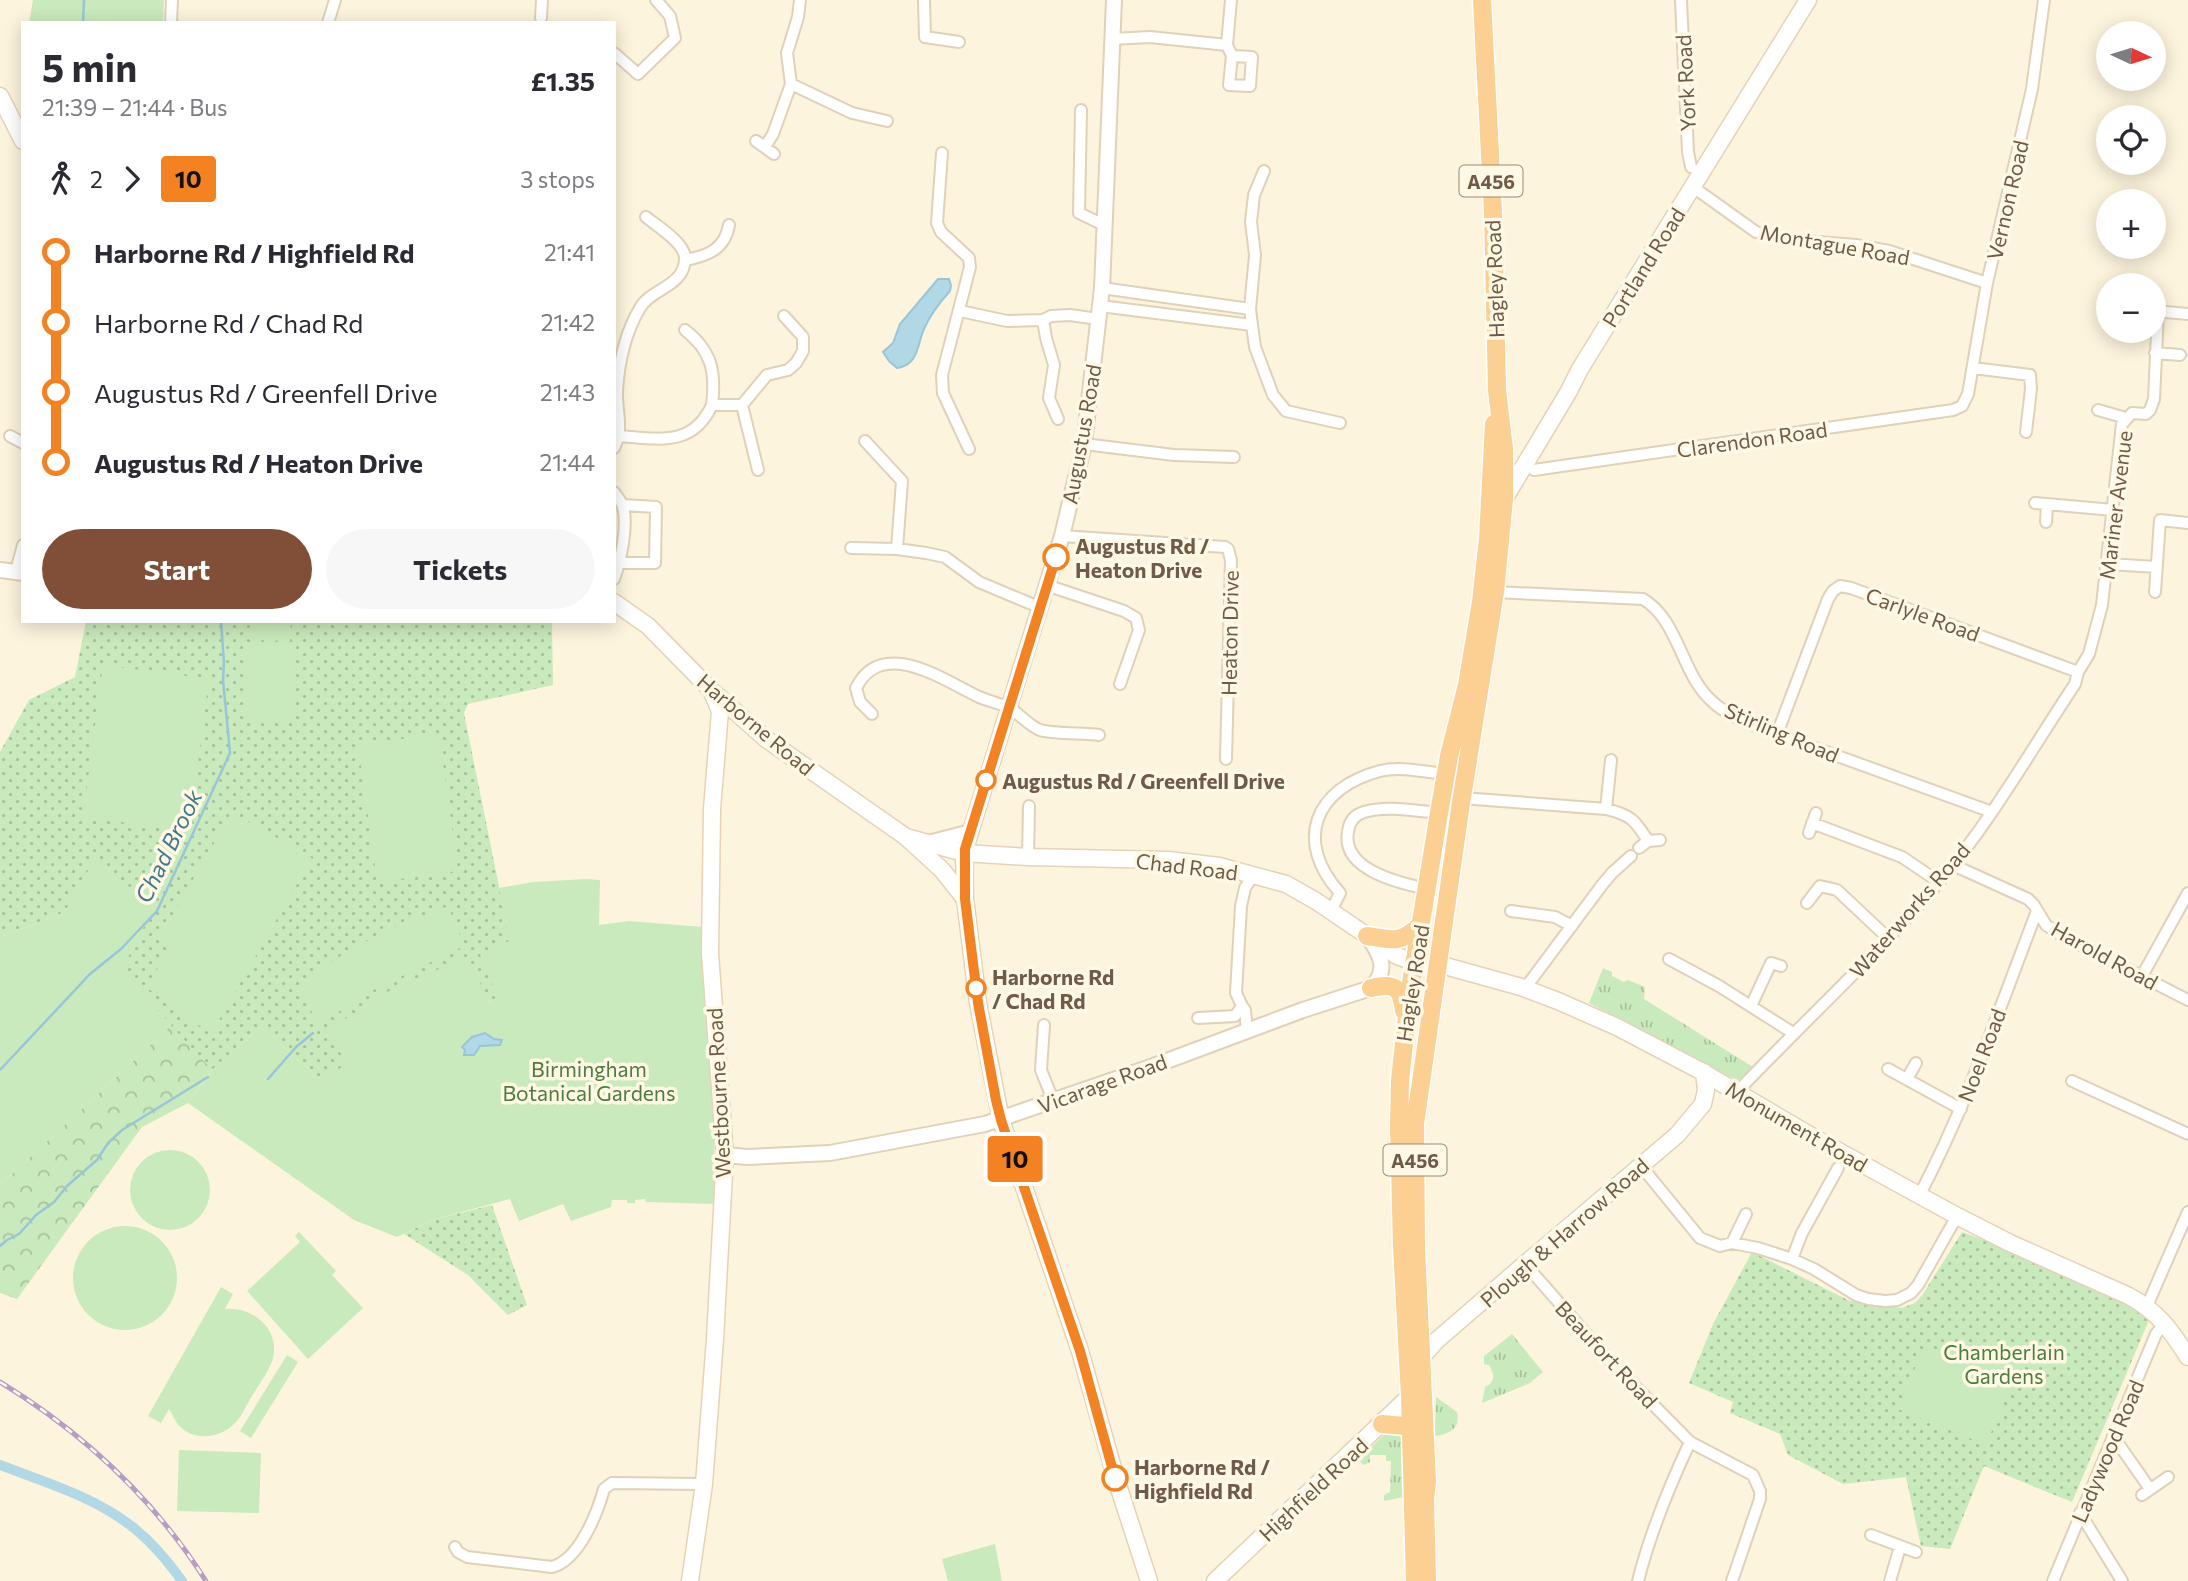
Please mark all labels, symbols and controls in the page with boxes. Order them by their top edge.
north arrow [2096,21,2166,91]
map controls [2096,21,2166,343]
street label: York Road [1670,34,1700,132]
text: 5 min [42,43,137,90]
text: £1.35 [531,65,595,96]
text: 21:39 – 21:44 · Bus [42,93,227,121]
button: locate [2096,105,2166,175]
street label: Vernon Road [1981,138,2033,262]
icon: walk [42,160,80,198]
icon: forward [113,160,151,198]
text: 10 [175,164,202,193]
text: 2 [90,165,103,193]
text: 3 stops [520,165,595,193]
road number: A456 [1460,166,1522,196]
button: + [2096,189,2166,259]
street label: Portland Road [1596,203,1690,331]
street label: Montague Road [1758,219,1912,269]
street label: Hagley Road [1479,220,1509,338]
text: Harborne Rd / Highfield Rd [94,237,414,268]
text: 21:41 [544,238,595,266]
button: − [2096,273,2166,343]
text: Harborne Rd / Chad Rd [94,307,363,338]
text: 21:42 [541,308,595,336]
street label: Augustus Road [1056,362,1106,506]
text: Augustus Rd / Greenfell Drive [94,377,437,408]
text: 21:43 [540,378,595,406]
street label: Clarendon Road [1675,416,1829,462]
street label: Mariner Avenue [2093,429,2137,581]
text: Augustus Rd / Heaton Drive [94,447,423,478]
text: 21:44 [539,448,595,476]
button: Start [42,529,312,609]
button: Tickets [326,529,595,609]
place label: Augustus Rd / Heaton Drive [1075,533,1210,582]
marker: Augustus Rd / Heaton Drive [1043,544,1069,570]
street label: Heaton Drive [1215,570,1243,696]
street label: Carlyle Road [1863,582,1983,646]
street label: Harborne Road [693,668,819,780]
street label: Stirling Road [1721,697,1843,767]
place label: Augustus Rd / Greenfell Drive [1002,768,1285,793]
marker: Augustus Rd / Greenfell Drive [976,770,996,790]
water label: Chad Brook [129,784,208,907]
street label: Waterworks Road [1844,837,1974,983]
street label: Chad Road [1135,847,1239,885]
street label: Harold Road [2047,916,2163,994]
street label: Hagley Road [1390,923,1434,1043]
place label: Harborne Rd / Chad Rd [992,964,1114,1013]
marker: Harborne Rd / Chad Rd [966,978,986,998]
street label: Noel Road [1952,1005,2010,1105]
street label: Westbourne Road [701,1007,735,1179]
street label: Vicarage Road [1034,1048,1170,1118]
park label: Birmingham Botanical Gardens [503,1056,675,1105]
street label: Monument Road [1722,1075,1872,1177]
line badge: 10 [984,1136,1046,1182]
text: 10 [1002,1144,1028,1173]
road number: A456 [1384,1144,1446,1176]
street label: Plough & Harrow Road [1475,1152,1653,1312]
street label: Beaufort Road [1551,1295,1663,1413]
park label: Chamberlain Gardens [1943,1339,2065,1388]
street label: Ladywood Road [2066,1376,2148,1526]
street label: Highfield Road [1253,1432,1373,1546]
place label: Harborne Rd / Highfield Rd [1134,1454,1270,1503]
marker: Harborne Rd / Highfield Rd [1102,1465,1128,1491]

